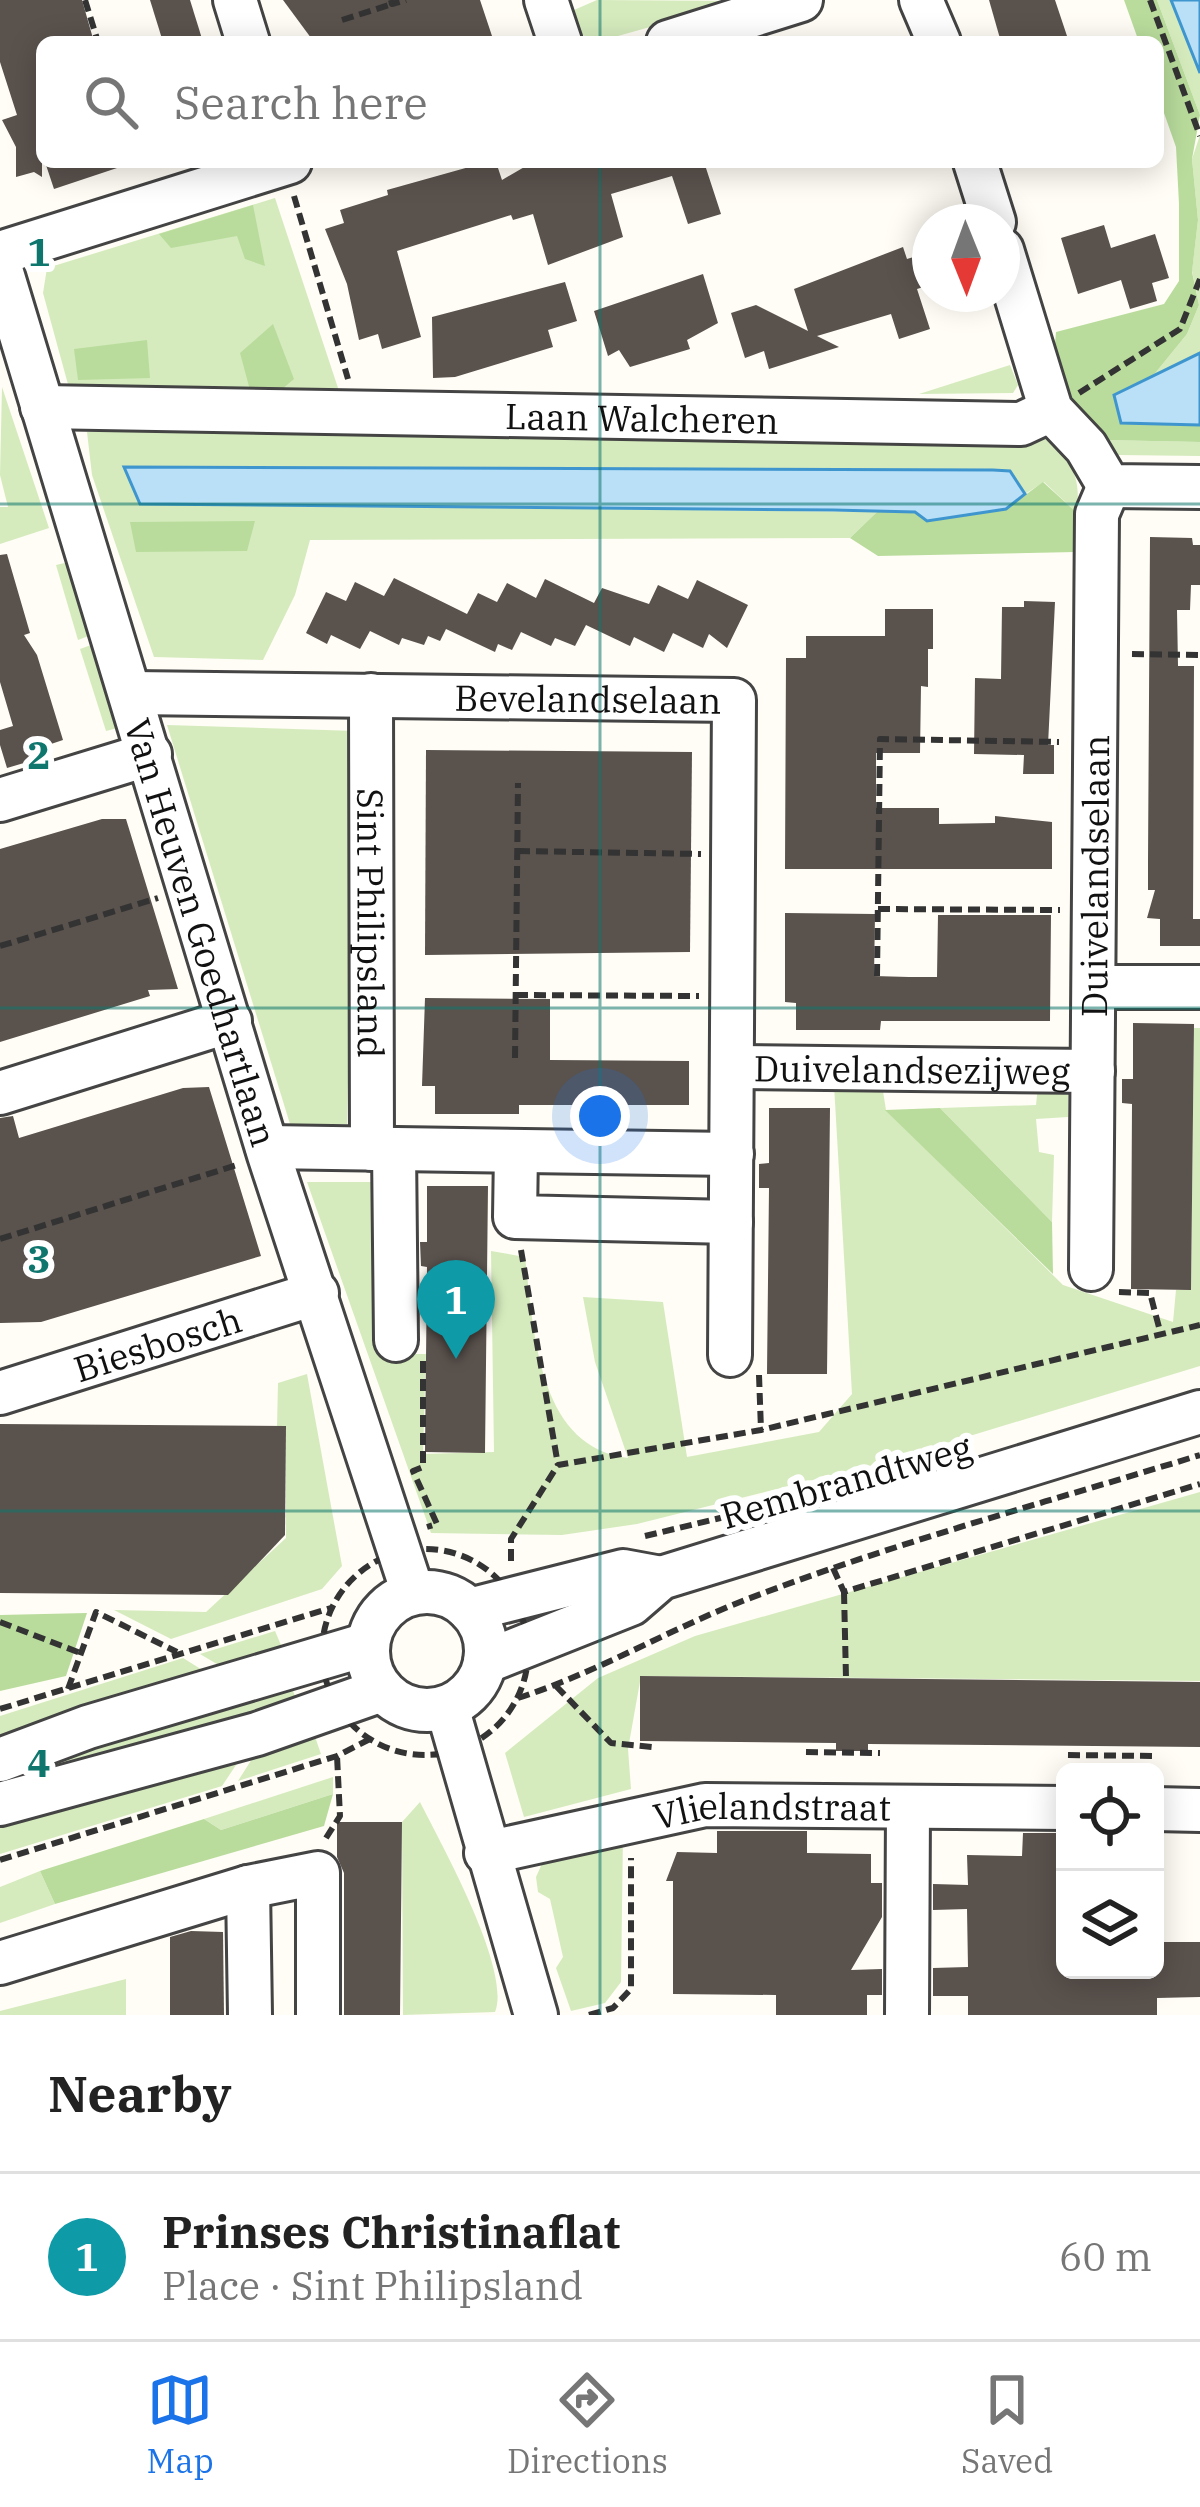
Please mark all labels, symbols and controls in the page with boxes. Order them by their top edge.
search box [36,36,1164,168]
icon: search [78,69,144,135]
text: Search here [174,73,428,131]
north arrow [912,204,1020,312]
text: 1 [27,226,51,277]
street label: Laan Walcheren [505,392,779,443]
street label: Bevelandselaan [454,673,722,723]
street label: Van Heuven Goedhartlaan [115,713,288,1152]
text: 2 [27,729,51,780]
street label: Duivelandselaan [1070,735,1119,1018]
street label: Sint Philipsland [348,788,395,1058]
street label: Duivelandsezijweg [753,1044,1070,1094]
your location [570,1086,630,1146]
text: 3 [27,1233,51,1284]
pin: 1 [417,1260,495,1359]
street label: Biesbosch [68,1295,247,1392]
street label: Rembrandtweg [715,1423,977,1539]
text: 4 [27,1737,51,1788]
map controls [1056,1763,1164,1979]
button: locate [1056,1763,1164,1871]
street label: Vlielandstraat [649,1781,891,1839]
button: layers [1056,1871,1164,1979]
text: Nearby [48,2060,232,2126]
text: Prinses Christinaflat [162,2202,620,2260]
text: 1 [75,2231,99,2282]
text: 60 m [1059,2231,1152,2282]
text: Place · Sint Philipsland [162,2260,583,2311]
tab: Map [147,2367,214,2482]
tab: Directions [507,2367,668,2482]
tab: Saved [961,2367,1053,2482]

